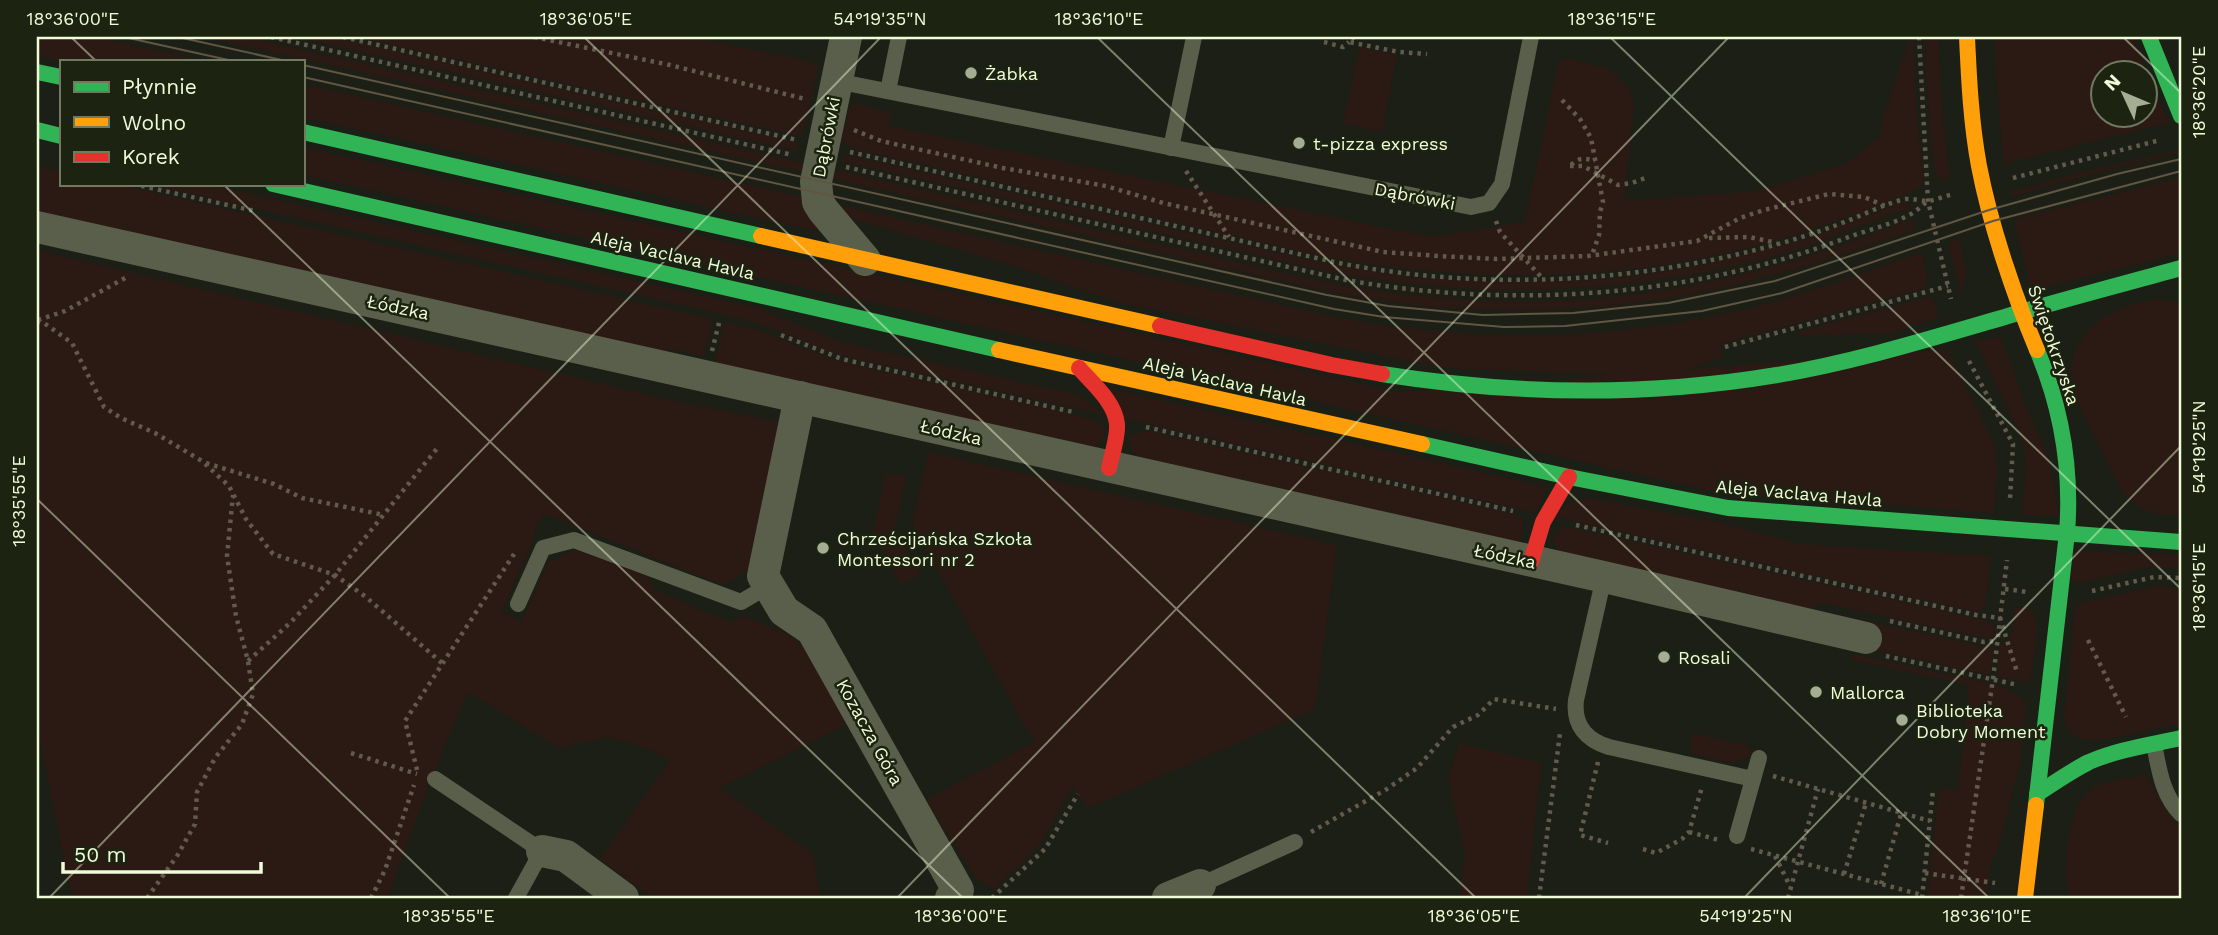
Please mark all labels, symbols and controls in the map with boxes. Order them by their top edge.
text: 18°36'00"E [26,8,120,29]
text: 18°36'05"E [540,8,632,29]
text: 54°19'35"N [833,8,927,29]
text: 18°36'10"E [1055,8,1144,29]
text: 18°36'15"E [1568,8,1656,29]
text: 18°36'20"E [2188,46,2209,138]
legend [60,60,304,186]
north arrow [2088,60,2158,130]
place label: Żabka [985,63,1038,84]
marker: Żabka [963,65,979,81]
text: N [2099,69,2125,96]
text: Płynnie [122,74,197,99]
street label: Dąbrówki [808,95,844,179]
text: Wolno [122,110,186,135]
place label: t-pizza express [1313,133,1448,154]
marker: t-pizza express [1291,135,1307,151]
text: Korek [122,144,180,169]
street label: Dąbrówki [1373,178,1457,214]
street label: Aleja Vaclava Havla [589,226,757,284]
street label: Świętokrzyska [2024,282,2084,408]
street label: Łódzka [365,290,431,324]
street label: Aleja Vaclava Havla [1141,352,1309,410]
text: 54°19'25"N [2188,400,2209,494]
street label: Łódzka [918,415,984,449]
text: 18°35'55"E [8,455,29,547]
street label: Aleja Vaclava Havla [1715,475,1883,511]
place label: Chrześcijańska Szkoła Montessori nr 2 [837,528,1032,570]
street label: Łódzka [1472,539,1538,573]
marker: Chrześcijańska Szkoła Montessori nr 2 [815,540,831,556]
text: 18°36'15"E [2188,543,2209,631]
place label: Rosali [1678,647,1730,668]
marker: Rosali [1656,649,1672,665]
street label: Kozacza Góra [832,675,908,789]
place label: Mallorca [1830,682,1905,703]
marker: Mallorca [1808,684,1824,700]
place label: Biblioteka Dobry Moment [1916,700,2046,742]
marker: Biblioteka Dobry Moment [1894,712,1910,728]
scale bar [63,830,261,874]
text: 50 m [74,842,126,867]
text: 18°35'55"E [403,905,495,926]
text: 18°36'00"E [914,905,1008,926]
text: 18°36'05"E [1428,905,1520,926]
text: 54°19'25"N [1699,905,1793,926]
text: 18°36'10"E [1943,905,2032,926]

